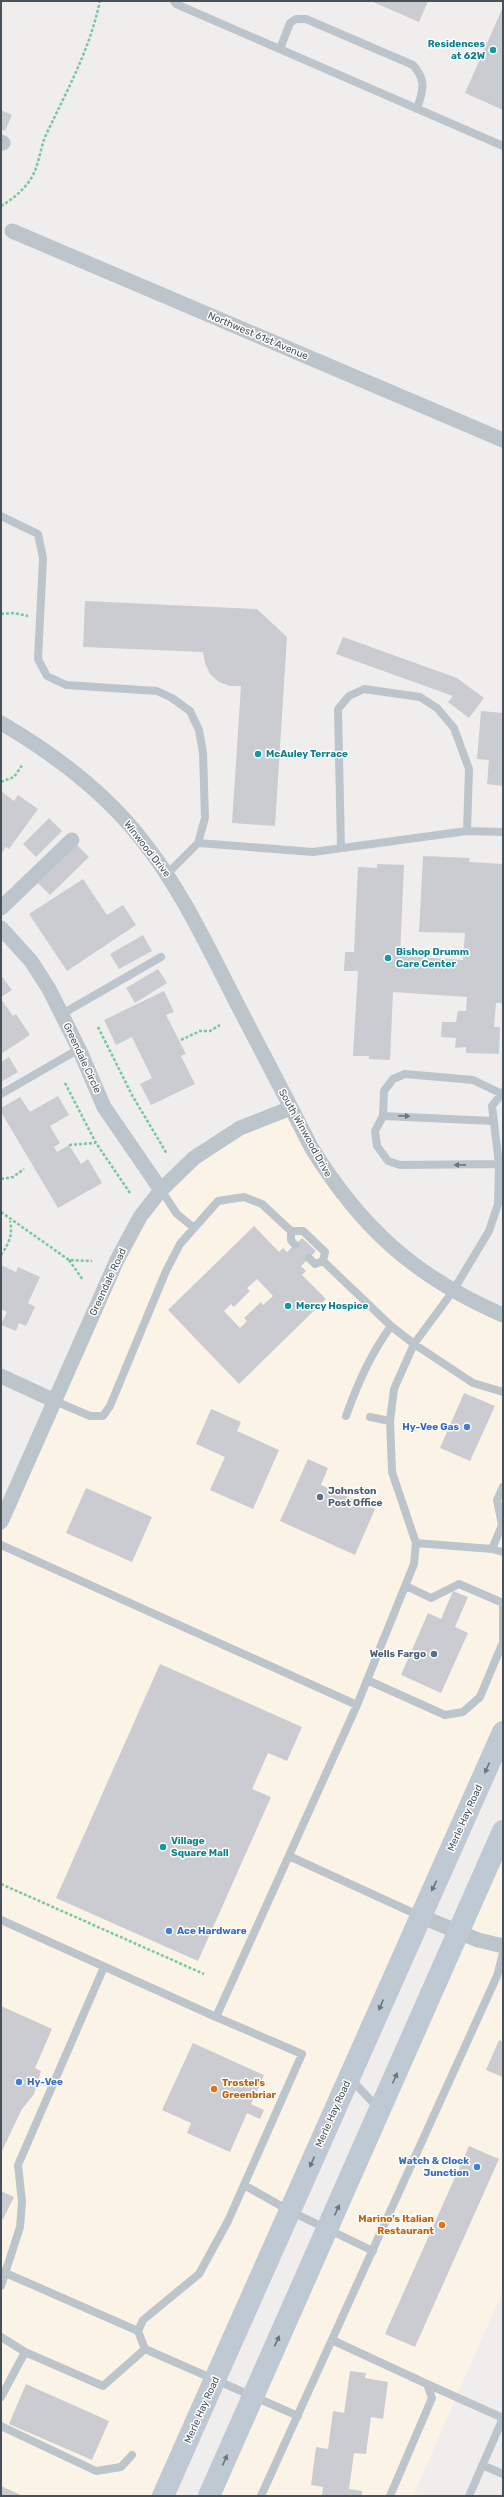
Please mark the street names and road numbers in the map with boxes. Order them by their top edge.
street label: Northwest 61st Avenue [206,309,310,363]
street label: Winwood Drive [121,818,173,880]
street label: Greendale Circle [60,1021,104,1095]
street label: South Winwood Drive [276,1087,334,1179]
street label: Greendale Road [87,1246,129,1318]
street label: Merle Hay Road [445,1783,485,1853]
street label: Merle Hay Road [313,2079,353,2149]
street label: Merle Hay Road [182,2375,222,2445]

